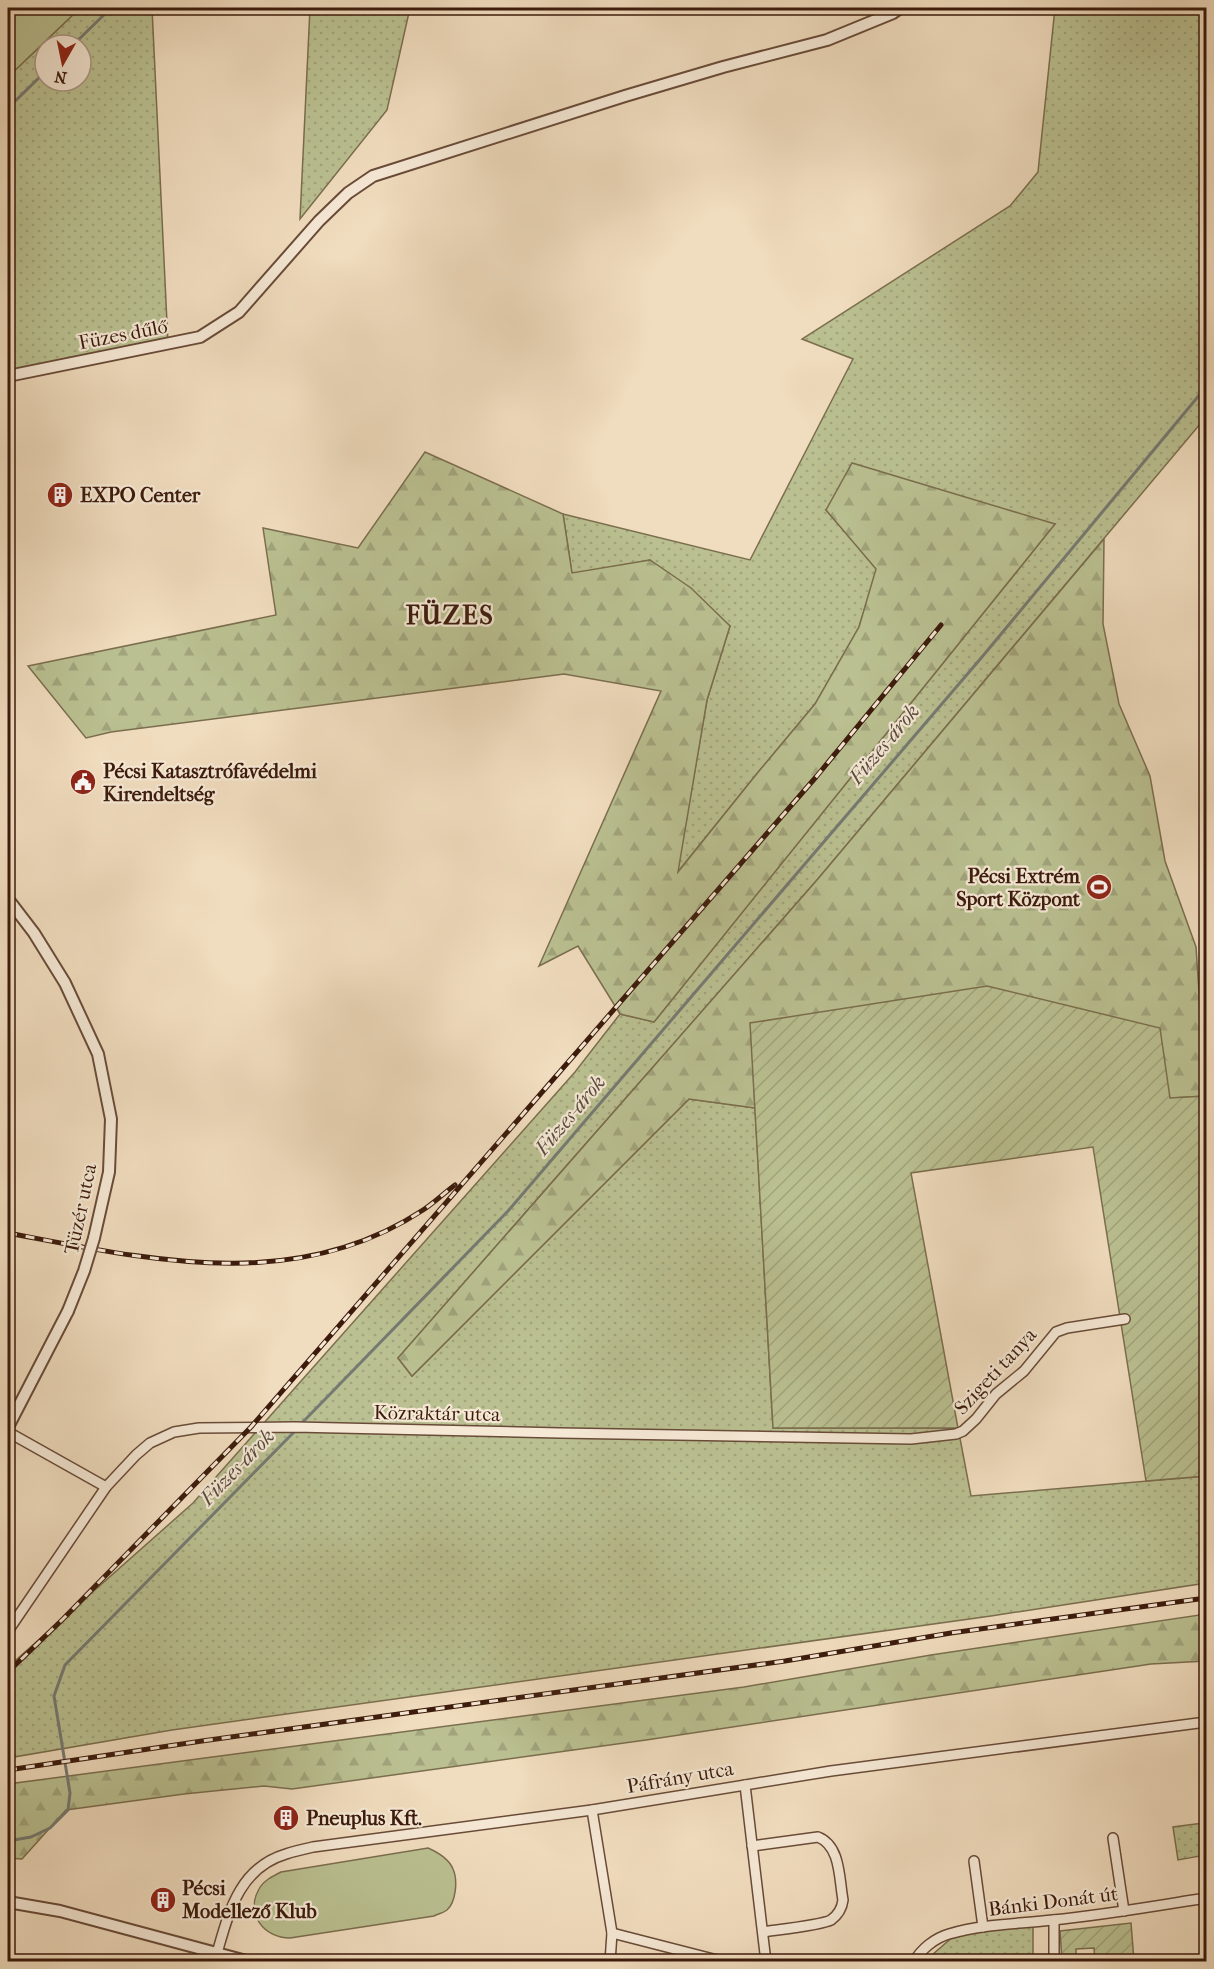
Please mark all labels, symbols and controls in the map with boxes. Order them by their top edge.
north arrow [33,33,93,93]
text: N [52,67,68,88]
street label: Füzes dűlő [77,315,170,354]
building icon: EXPO Center [45,480,75,510]
place label: EXPO Center [80,484,201,507]
district label: FÜZES [405,599,494,631]
water label: Füzes-árok [843,699,924,789]
place label: Pécsi Katasztrófavédelmi Kirendeltség [103,760,318,806]
public building icon: Pécsi Katasztrófavédelmi Kirendeltség [68,767,98,797]
place label: Pécsi Extrém Sport Központ [956,865,1081,911]
sports icon: Pécsi Extrém Sport Központ [1084,872,1114,902]
water label: Füzes-árok [529,1070,610,1160]
street label: Tüzér utca [60,1161,101,1257]
street label: Szigeti tanya [949,1323,1042,1419]
street label: Közraktár utca [373,1401,501,1426]
water label: Füzes-árok [194,1424,279,1511]
street label: Páfrány utca [625,1757,736,1798]
building icon: Pneuplus Kft. [271,1803,301,1833]
place label: Pneuplus Kft. [306,1807,422,1830]
place label: Pécsi Modellező Klub [181,1877,317,1923]
street label: Bánki Donát út [987,1882,1119,1921]
building icon: Pécsi Modellező Klub [148,1885,178,1915]

